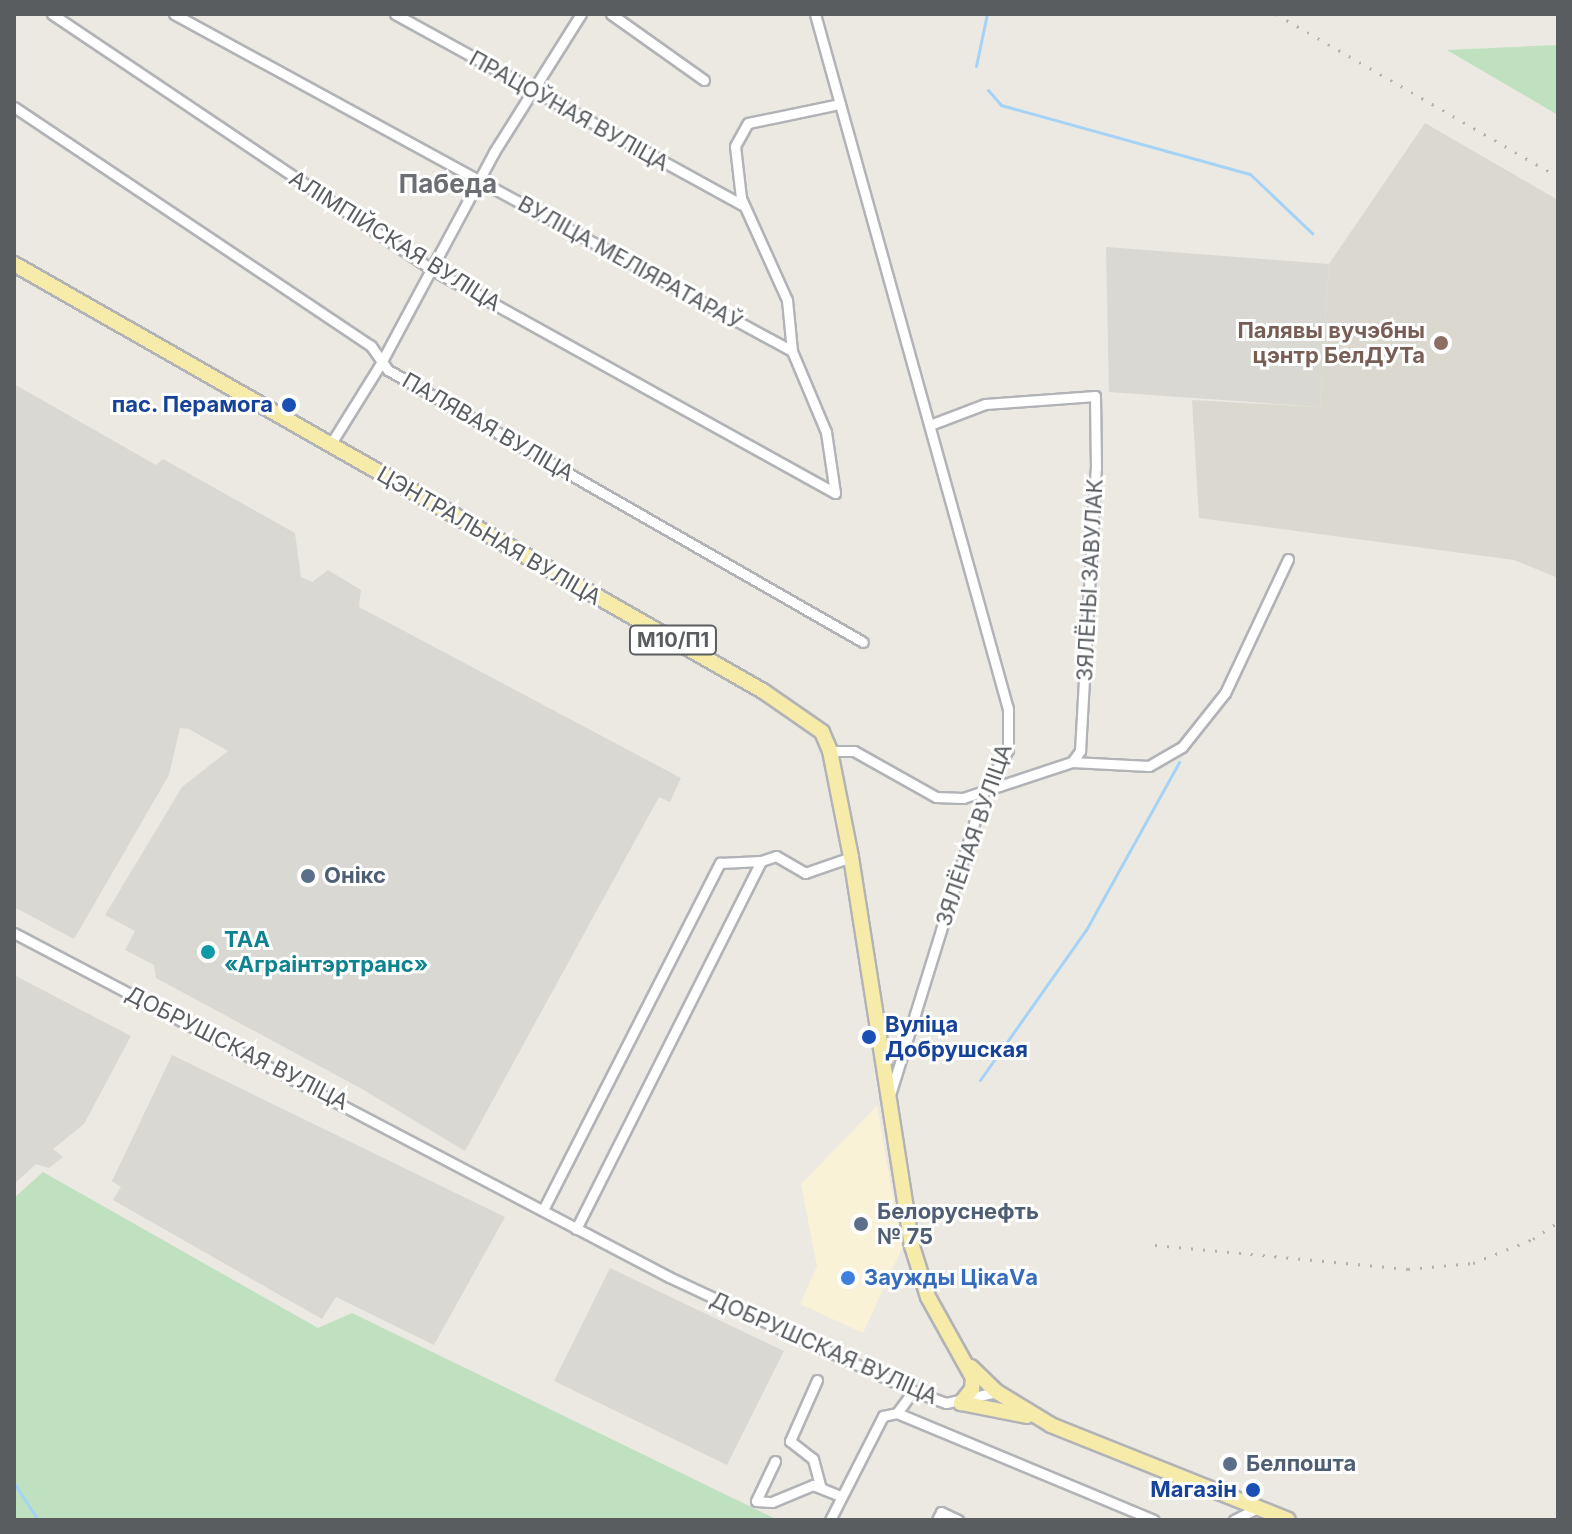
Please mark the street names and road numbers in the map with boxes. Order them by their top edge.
street label: ПРАЦОЎНАЯ ВУЛІЦА [465,45,673,177]
street label: АЛІМПІЙСКАЯ ВУЛІЦА [284,165,506,317]
street label: ВУЛІЦА МЕЛІЯРАТАРАЎ [513,190,747,336]
street label: ПАЛЯВАЯ ВУЛІЦА [398,367,578,487]
street label: ЦЭНТРАЛЬНАЯ ВУЛІЦА [372,461,606,611]
street label: ЗЯЛЁНЫ ЗАВУЛАК [1072,478,1108,682]
road number: М10/П1 [627,624,719,656]
street label: ЗЯЛЁНАЯ ВУЛІЦА [930,740,1018,930]
street label: ДОБРУШСКАЯ ВУЛІЦА [121,980,353,1116]
street label: ДОБРУШСКАЯ ВУЛІЦА [706,1286,942,1410]

